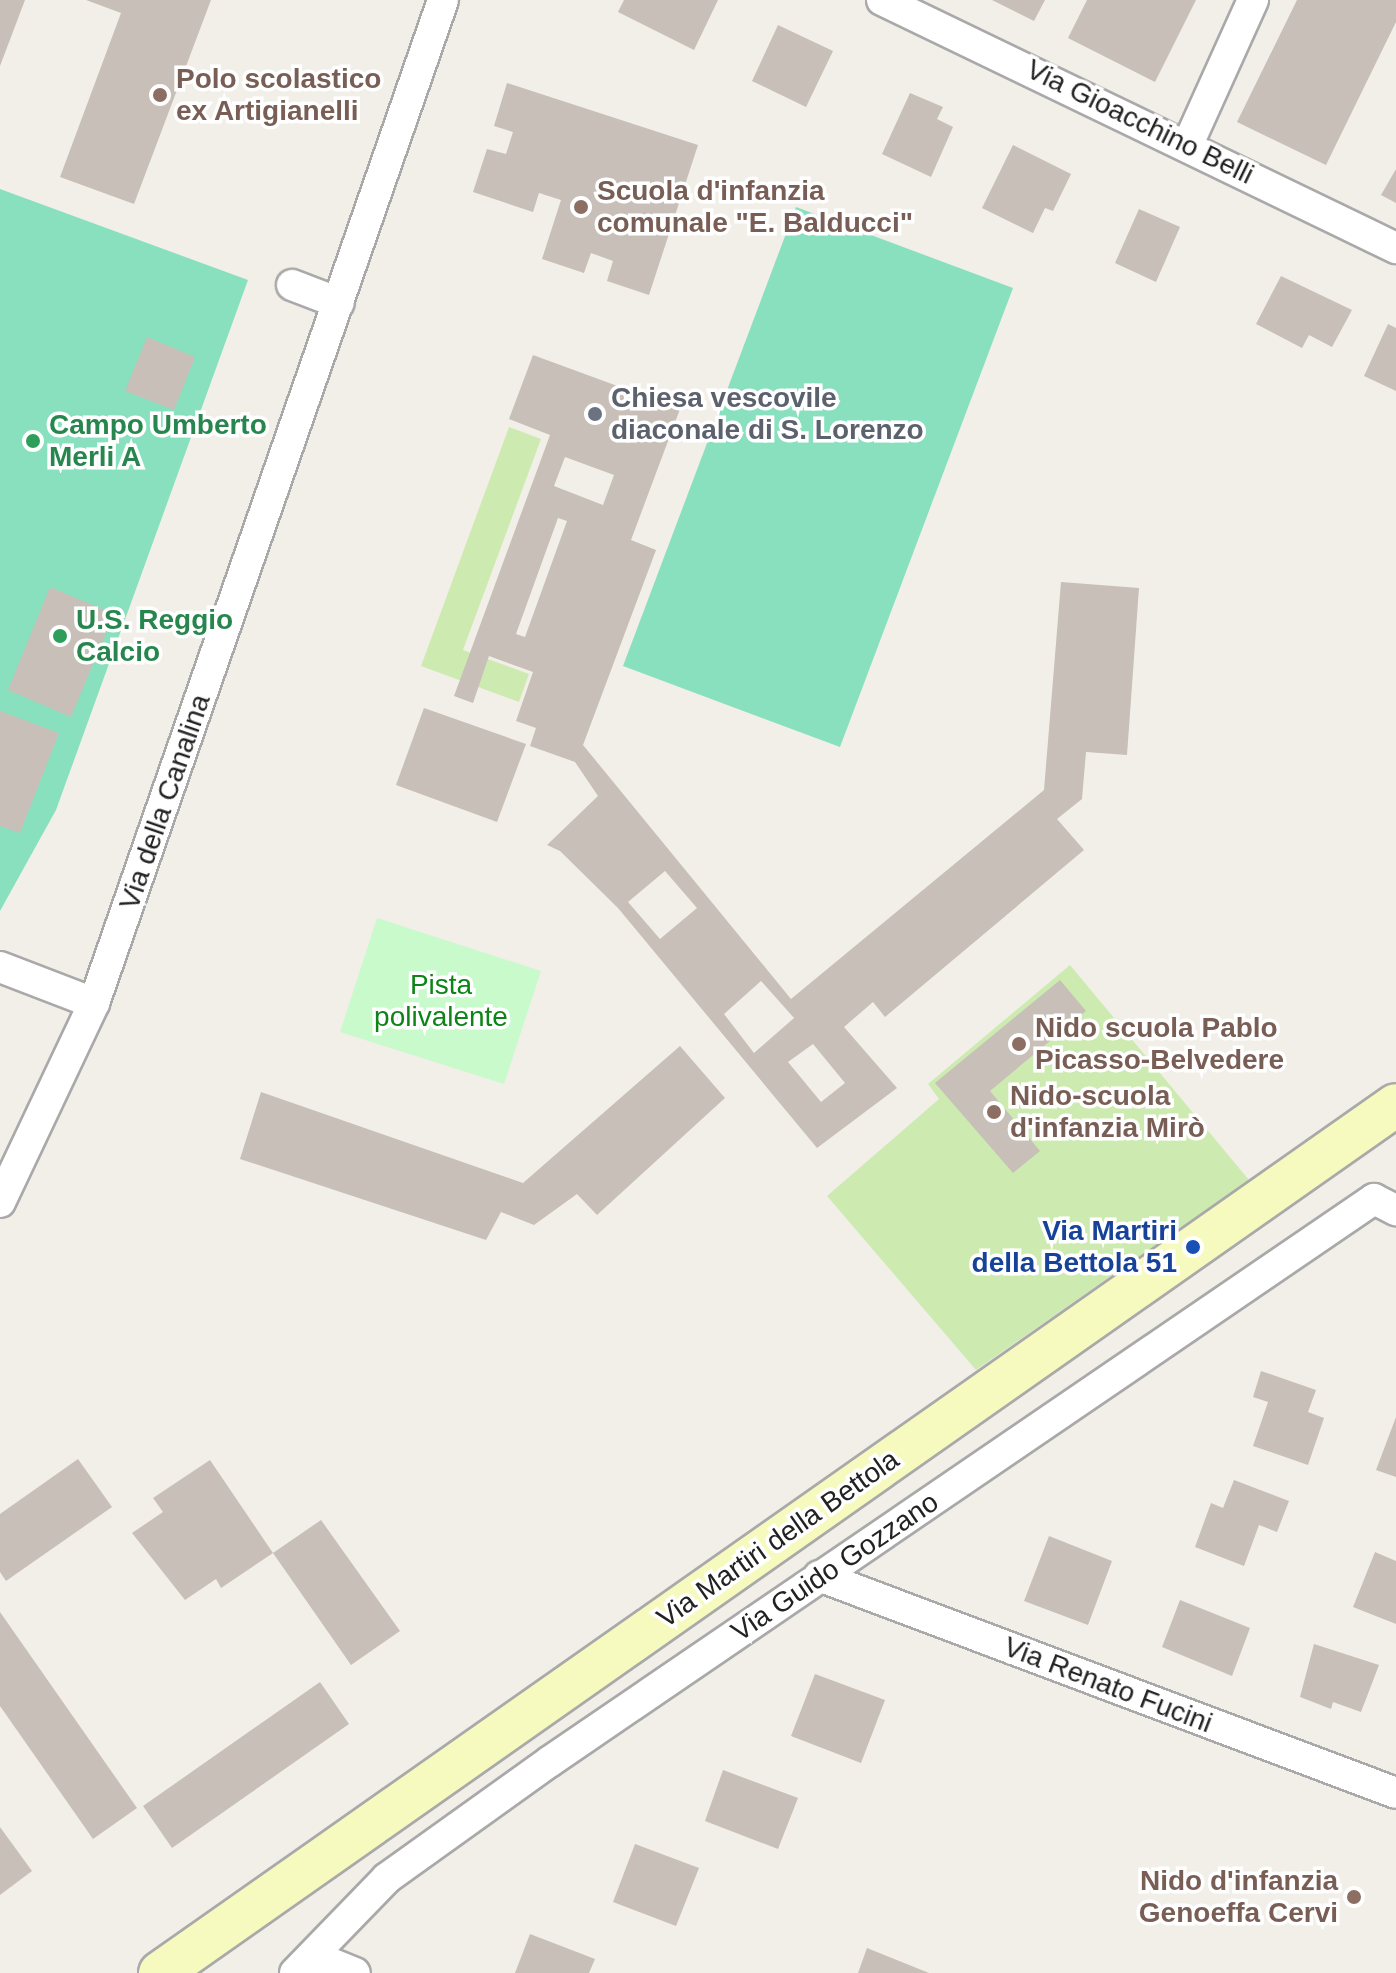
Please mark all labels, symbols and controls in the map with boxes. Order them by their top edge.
street label: Via Gioacchino Belli [1021,52,1259,192]
place label: Polo scolastico ex Artigianelli [176,62,381,128]
marker: Polo scolastico ex Artigianelli [151,86,169,104]
place label: Scuola d'infanzia comunale "E. Balducci" [597,174,913,240]
marker: Scuola d'infanzia comunale "E. Balducci" [572,198,590,216]
place label: Chiesa vescovile diaconale di S. Lorenzo [611,381,924,447]
marker: Chiesa vescovile diaconale di S. Lorenzo [586,405,604,423]
place label: Campo Umberto Merli A [49,408,267,474]
marker: Campo Umberto Merli A [24,432,42,450]
place label: U.S. Reggio Calcio [76,603,233,669]
marker: U.S. Reggio Calcio [51,627,69,645]
street label: Via della Canalina [112,690,218,914]
park label: Pista polivalente [374,968,508,1034]
place label: Nido scuola Pablo Picasso-Belvedere [1035,1011,1284,1077]
marker: Nido scuola Pablo Picasso-Belvedere [1010,1035,1028,1053]
place label: Nido-scuola d'infanzia Mirò [1010,1079,1205,1145]
marker: Nido-scuola d'infanzia Mirò [985,1103,1003,1121]
place label: Via Martiri della Bettola 51 [972,1214,1177,1280]
marker: Via Martiri della Bettola 51 [1184,1238,1202,1256]
street label: Via Martiri della Bettola [651,1443,905,1635]
street label: Via Guido Gozzano [725,1485,945,1649]
street label: Via Renato Fucini [999,1630,1217,1740]
place label: Nido d'infanzia Genoeffa Cervi [1139,1864,1338,1930]
marker: Nido d'infanzia Genoeffa Cervi [1345,1888,1363,1906]

